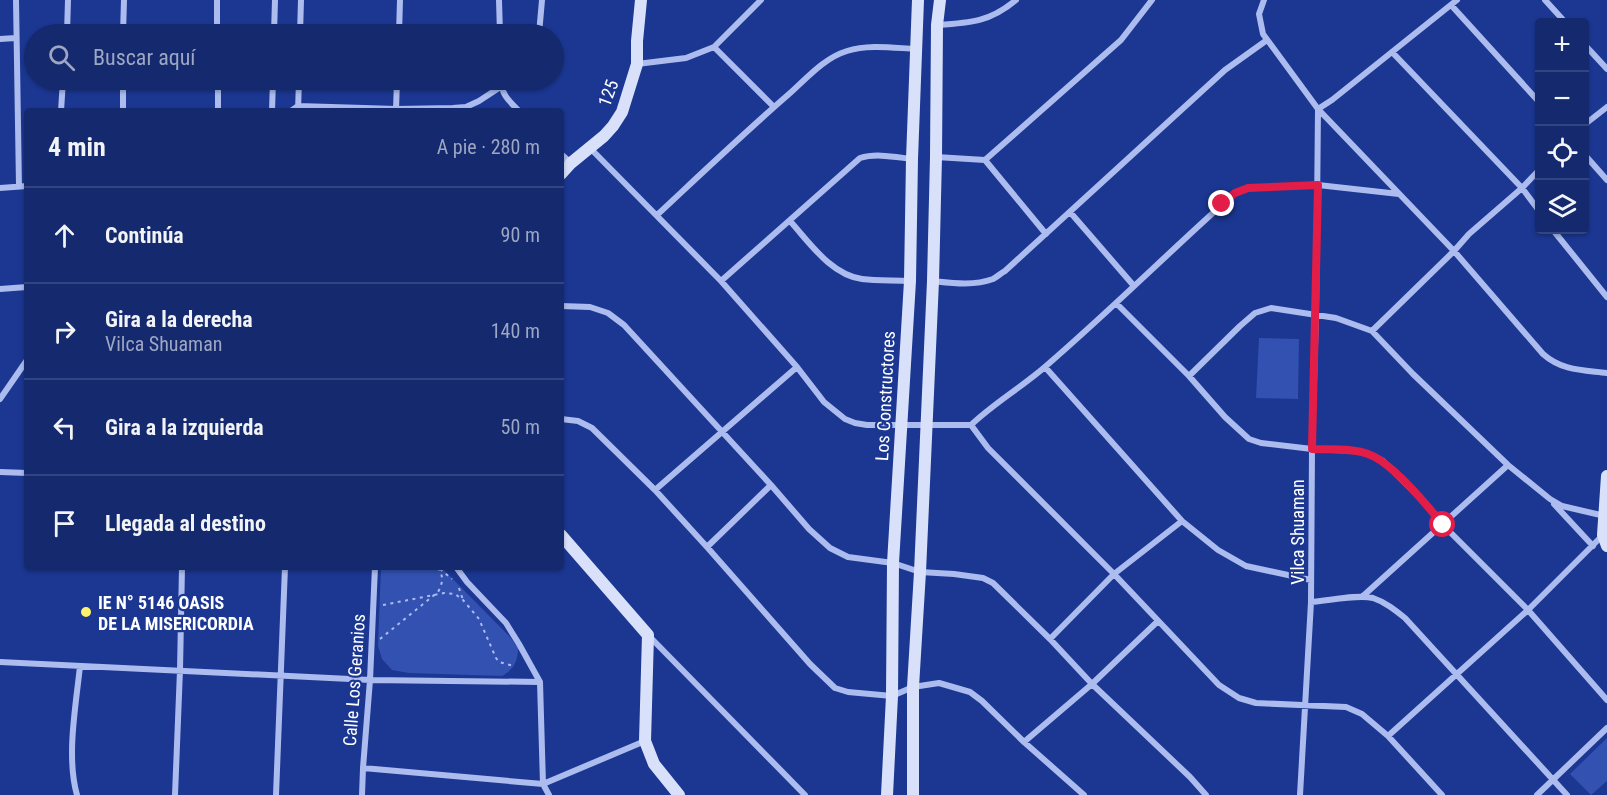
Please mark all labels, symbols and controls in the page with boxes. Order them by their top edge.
map controls [1535,18,1589,234]
button: + [1535,18,1589,72]
search box [24,24,564,90]
icon: search [45,41,78,74]
text: Buscar aquí [93,45,196,70]
button: − [1535,72,1589,126]
street label: 125 [594,77,622,109]
button: locate [1535,126,1589,180]
text: 4 min [48,132,106,162]
text: A pie · 280 m [437,135,540,159]
button: layers [1535,180,1589,234]
route end [1208,190,1234,216]
icon: ahead [48,219,81,252]
text: Continúa [105,223,184,248]
text: 90 m [501,223,540,247]
text: Gira a la derecha [105,307,253,332]
icon: right [48,315,81,348]
text: 140 m [491,319,540,343]
street label: Los Constructores [871,331,899,461]
text: Vilca Shuaman [105,332,222,356]
icon: left [48,411,81,444]
text: Gira a la izquierda [105,415,264,440]
text: 50 m [501,415,540,439]
street label: Vilca Shuaman [1287,479,1308,585]
icon: arrive [48,507,81,540]
text: Llegada al destino [105,511,266,536]
route start [1429,511,1455,537]
place label: IE N° 5146 OASIS DE LA MISERICORDIA [98,592,254,634]
marker: IE N° 5146 OASIS DE LA MISERICORDIA [79,605,93,619]
street label: Calle Los Geranios [339,613,369,747]

